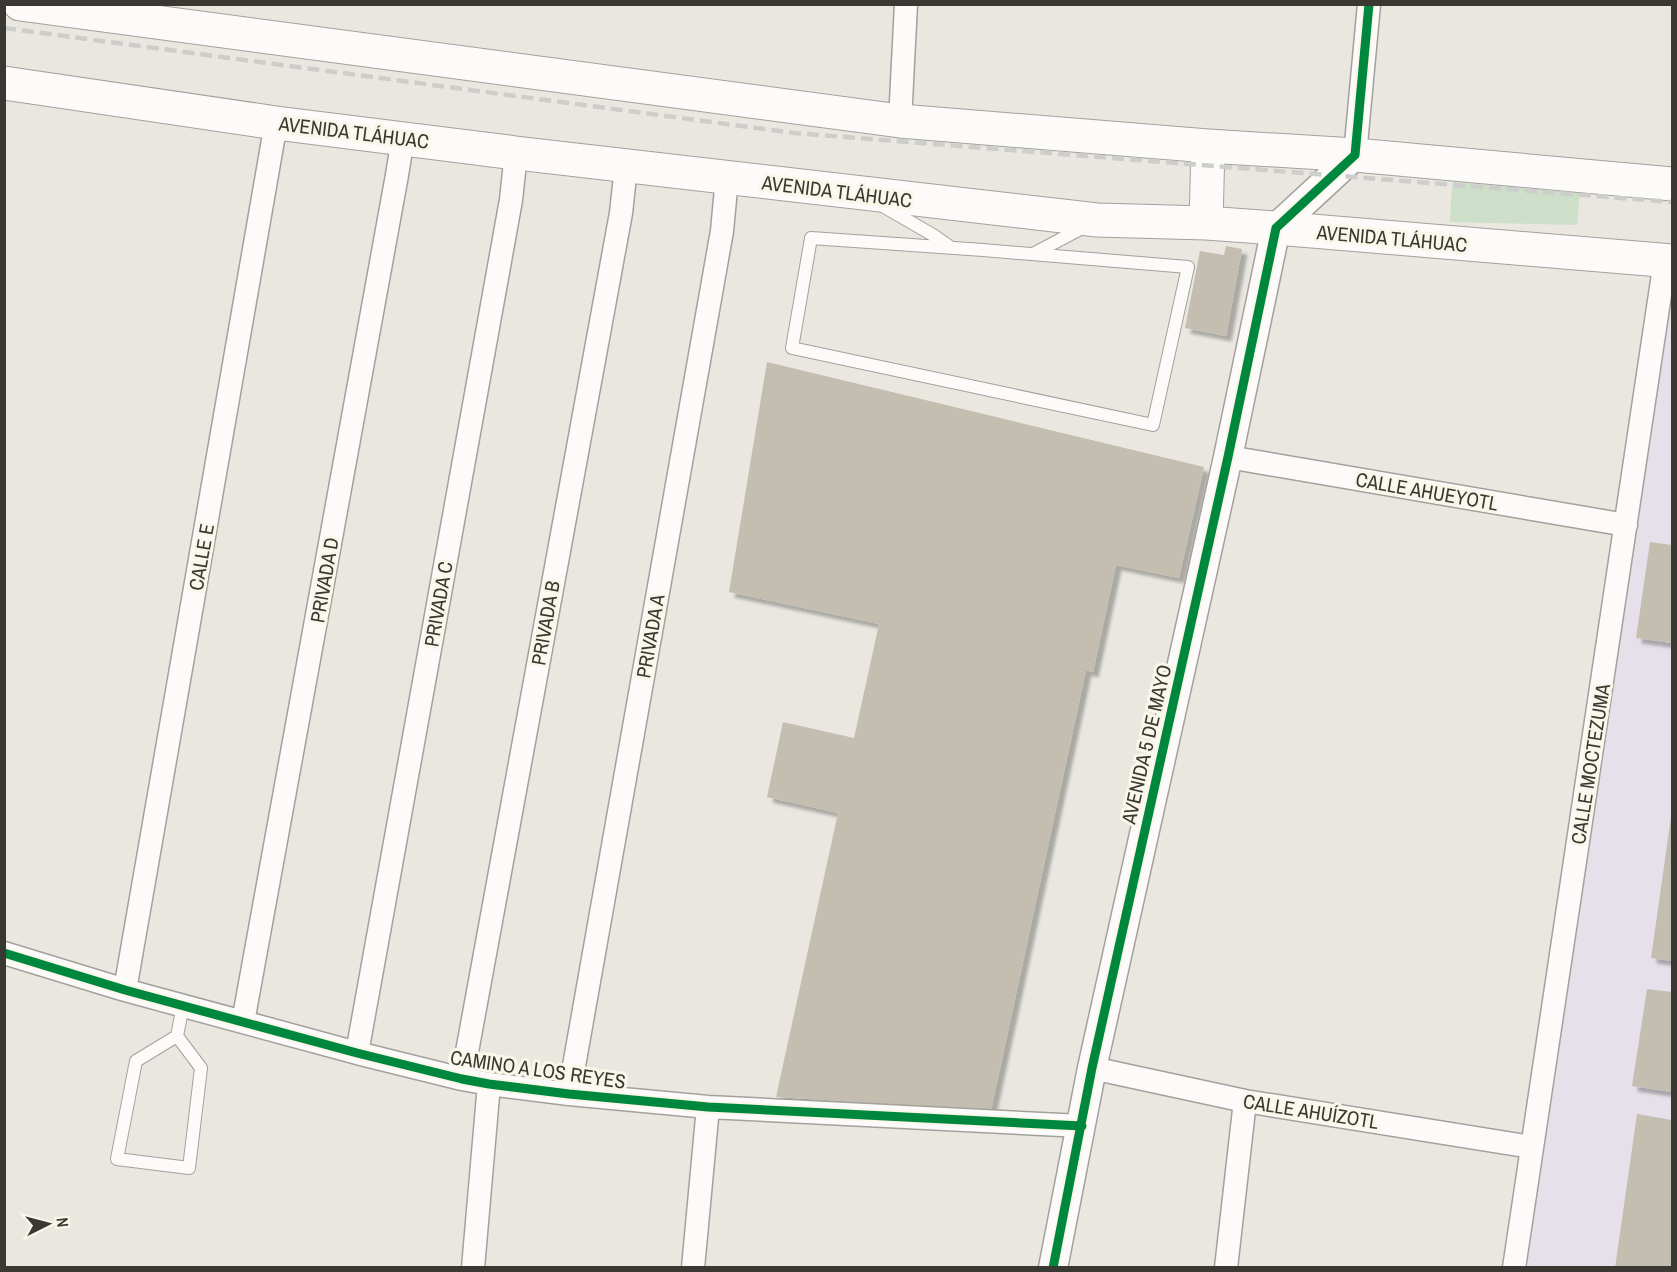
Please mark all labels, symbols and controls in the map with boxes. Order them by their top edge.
street label: AVENIDA TLÁHUAC [277,109,431,155]
street label: AVENIDA TLÁHUAC [760,168,914,214]
street label: AVENIDA TLÁHUAC [1315,218,1468,258]
street label: CALLE AHUEYOTL [1354,465,1500,517]
street label: CALLE E [182,521,220,593]
street label: PRIVADA D [303,535,345,625]
street label: PRIVADA C [417,559,459,649]
street label: PRIVADA B [524,579,566,667]
street label: PRIVADA A [629,592,671,680]
street label: AVENIDA 5 DE MAYO [1114,662,1177,827]
street label: CALLE MOCTEZUMA [1564,682,1616,846]
street label: CAMINO A LOS REYES [449,1043,627,1095]
street label: CALLE AHUÍZOTL [1241,1087,1381,1135]
north arrow [18,1194,78,1254]
text: N [51,1217,74,1228]

